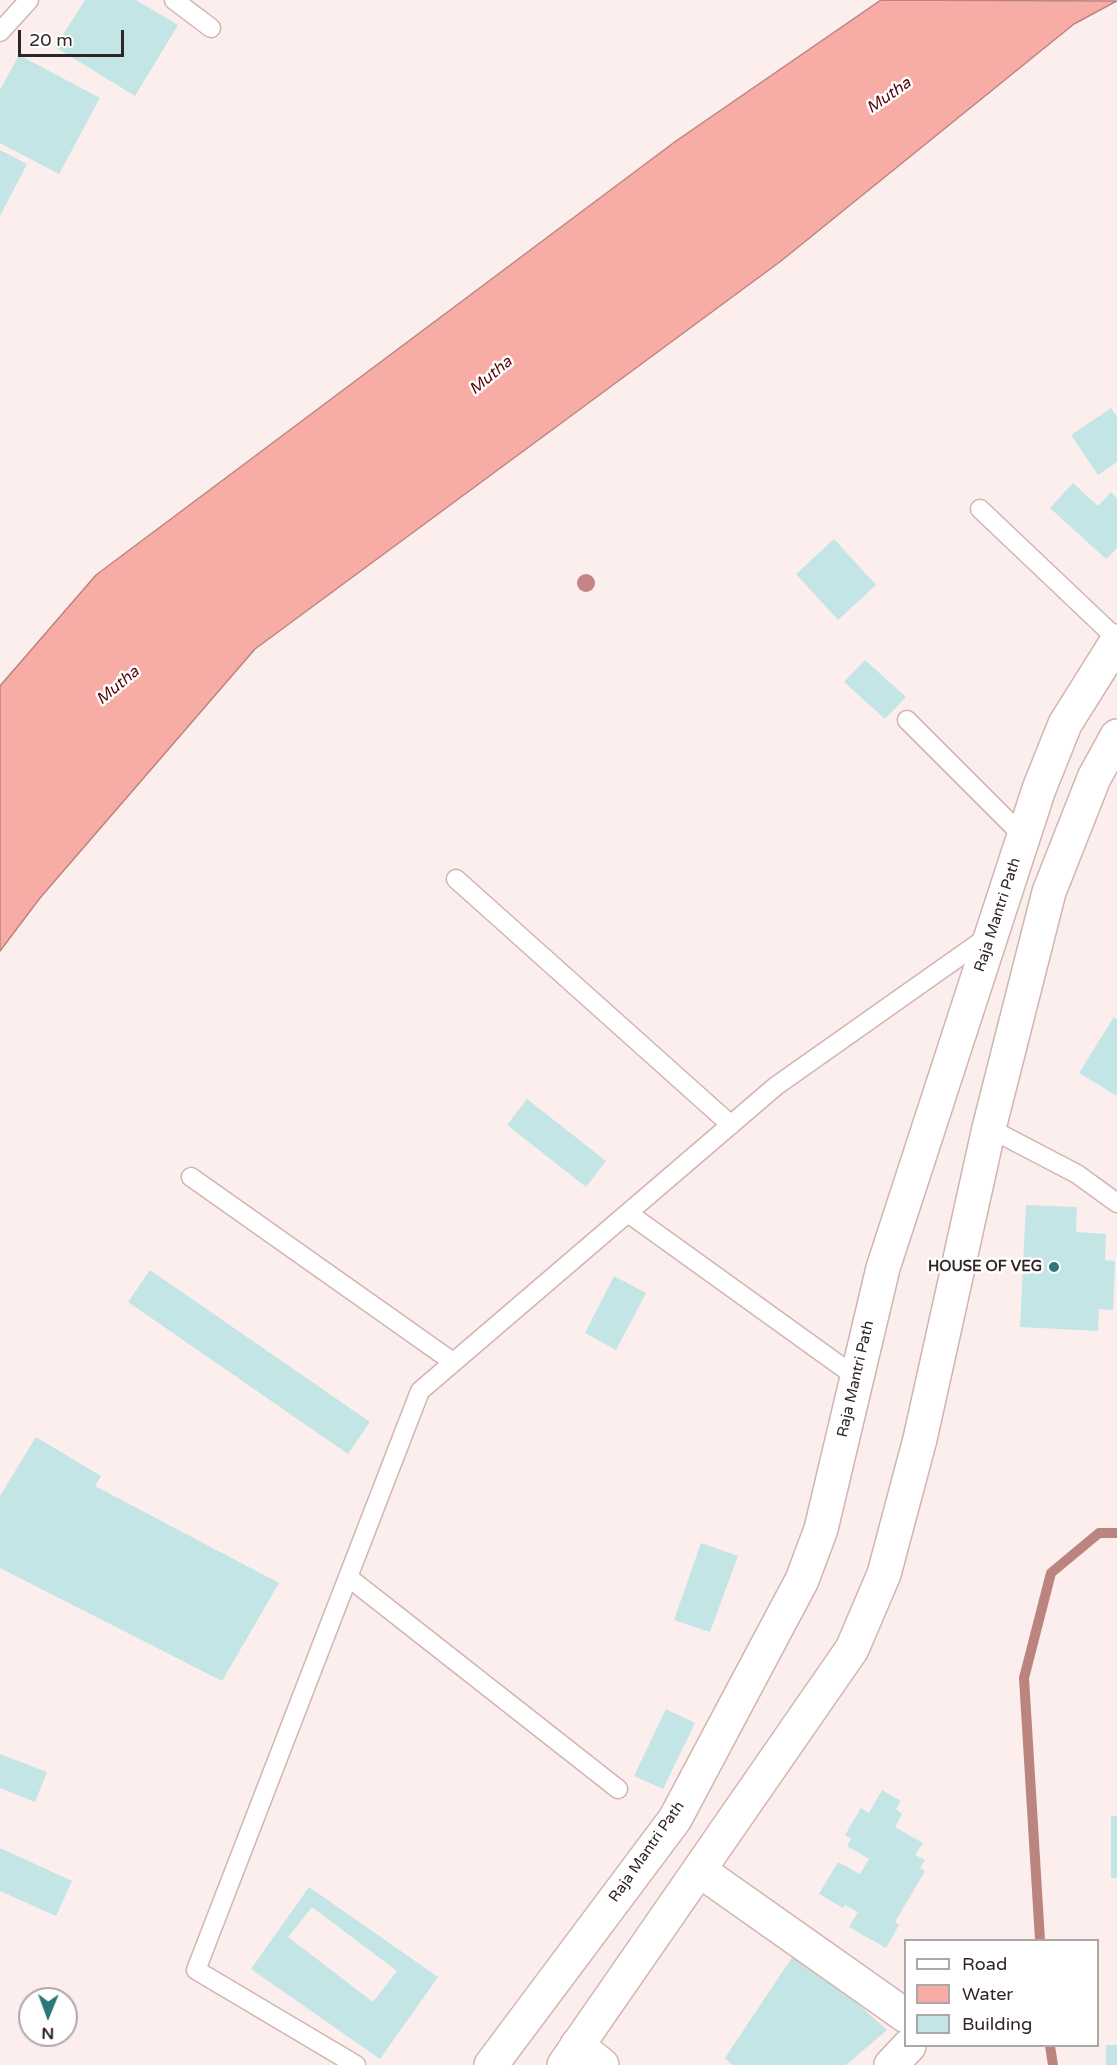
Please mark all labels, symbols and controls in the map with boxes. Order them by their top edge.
scale bar [21,18,128,56]
text: 20 m [29,29,73,51]
water label: Mutha [863,74,915,118]
water label: Mutha [466,353,516,399]
water label: Mutha [93,663,143,709]
street label: Raja Mantri Path [971,856,1025,974]
place label: HOUSE OF VEG [928,1258,1042,1276]
marker: HOUSE OF VEG [1047,1260,1061,1274]
street label: Raja Mantri Path [834,1319,878,1439]
street label: Raja Mantri Path [605,1798,689,1906]
legend [904,1939,1099,2047]
text: Road [962,1953,1007,1975]
text: Water [962,1983,1013,2005]
north arrow [18,1987,78,2047]
text: Building [962,2013,1032,2035]
text: N [41,2023,54,2043]

